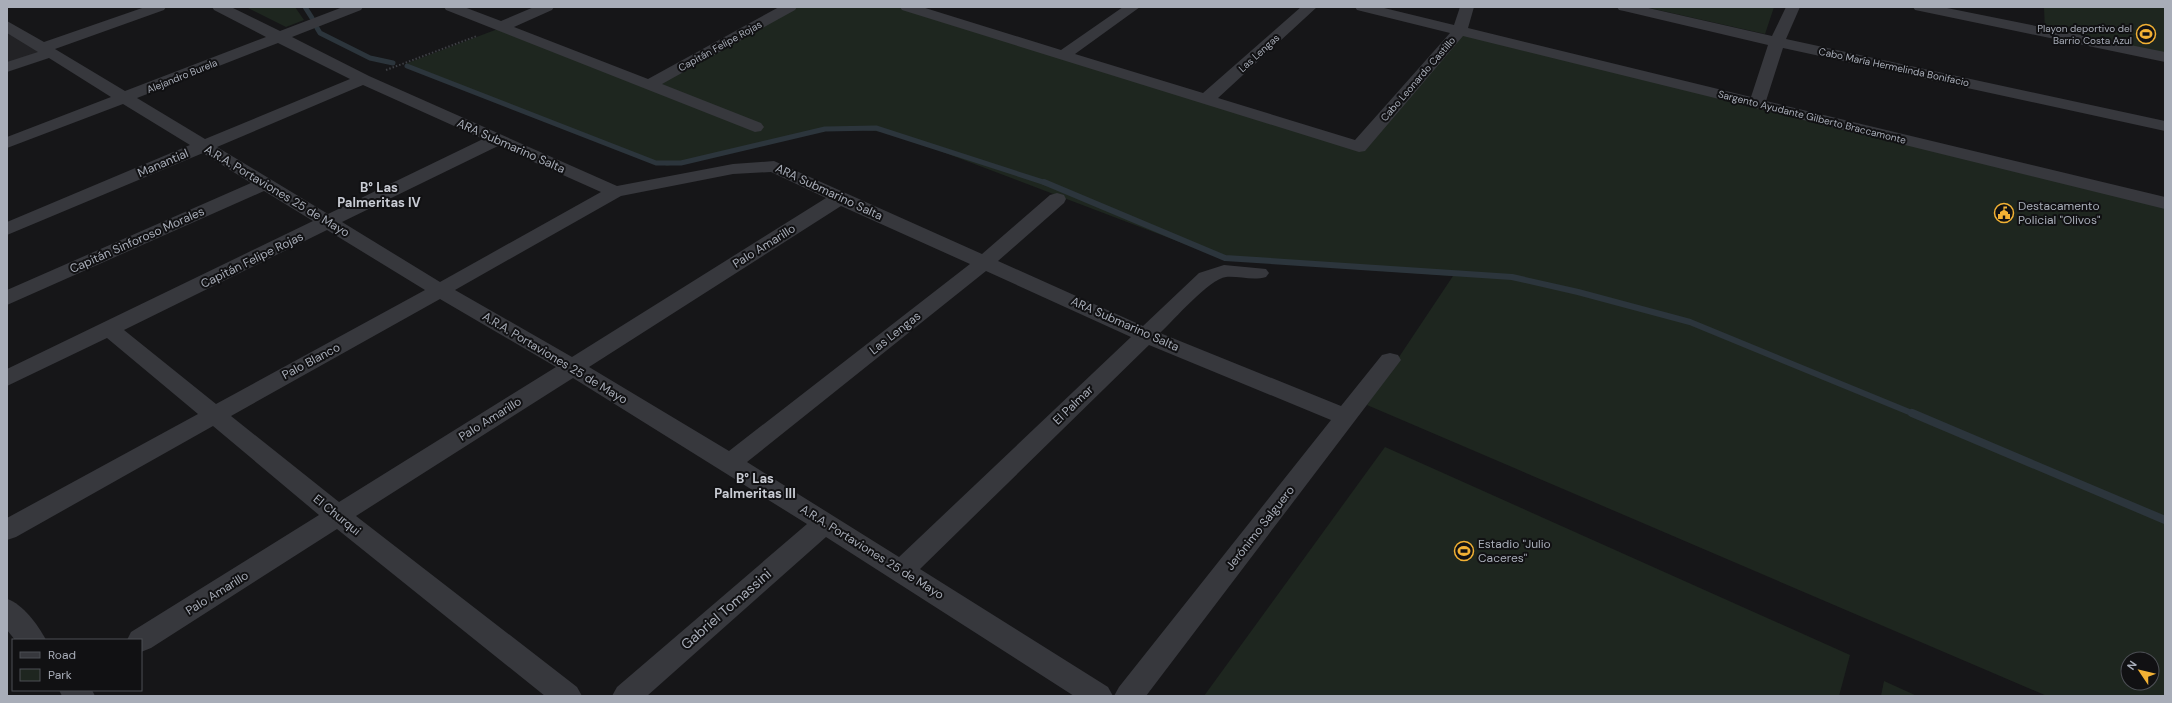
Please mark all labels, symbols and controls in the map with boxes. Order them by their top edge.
street label: Capitán Felipe Rojas [676,18,764,74]
place label: Playon deportivo del Barrio Costa Azul [2037,22,2132,47]
sports icon: Playon deportivo del Barrio Costa Azul [2135,23,2157,45]
street label: Las Lengas [1236,31,1282,75]
street label: Cabo Leonardo Castillo [1378,34,1458,124]
street label: Cabo María Hermelinda Bonifacio [1817,45,1971,89]
street label: Alejandro Burela [145,56,219,96]
street label: Sargento Ayudante Gilberto Braccamonte [1717,87,1908,147]
street label: ARA Submarino Salta [454,115,568,177]
street label: A.R.A. Portaviones 25 de Mayo [202,141,352,241]
street label: Manantial [135,145,191,181]
street label: ARA Submarino Salta [773,160,885,224]
district label: B° Las Palmeritas IV [337,179,421,211]
place label: Destacamento Policial "Olivos" [2018,198,2101,228]
public building icon: Destacamento Policial "Olivos" [1993,202,2015,224]
street label: Capitán Sinforoso Morales [67,203,207,277]
street label: Palo Amarillo [730,220,798,272]
street label: Capitán Felipe Rojas [198,228,306,292]
street label: ARA Submarino Salta [1068,293,1182,355]
street label: A.R.A. Portaviones 25 de Mayo [480,308,630,408]
street label: Las Lengas [866,308,924,358]
street label: Palo Blanco [279,339,343,383]
street label: El Palmar [1049,381,1097,428]
street label: Palo Amarillo [456,393,524,445]
district label: B° Las Palmeritas III [714,470,796,502]
street label: Jerónimo Salguero [1222,483,1298,573]
street label: El Churqui [310,491,364,539]
street label: A.R.A. Portaviones 25 de Mayo [797,501,947,603]
place label: Estadio "Julio Caceres" [1478,536,1551,566]
sports icon: Estadio "Julio Caceres" [1453,540,1475,562]
street label: Gabriel Tomassini [677,565,775,653]
street label: Palo Amarillo [183,567,251,619]
legend [12,639,142,691]
text: Road [48,647,76,663]
north arrow [2120,651,2160,691]
text: N [2124,658,2140,673]
text: Park [48,667,72,683]

